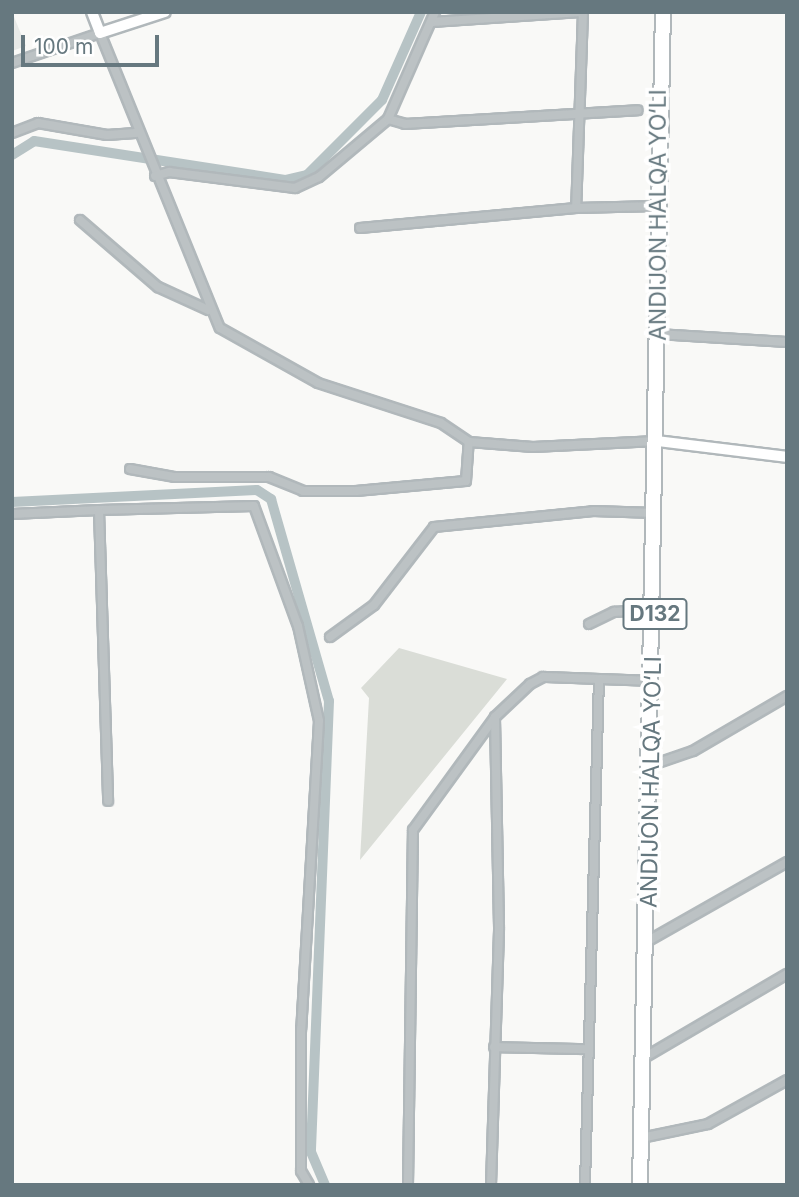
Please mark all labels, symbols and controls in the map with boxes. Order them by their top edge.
scale bar [24,21,163,65]
text: 100 m [34,34,93,59]
street label: ANDIJON HALQA YO‘LI [644,89,672,341]
road number: D132 [622,596,688,632]
street label: ANDIJON HALQA YO‘LI [635,656,667,908]

